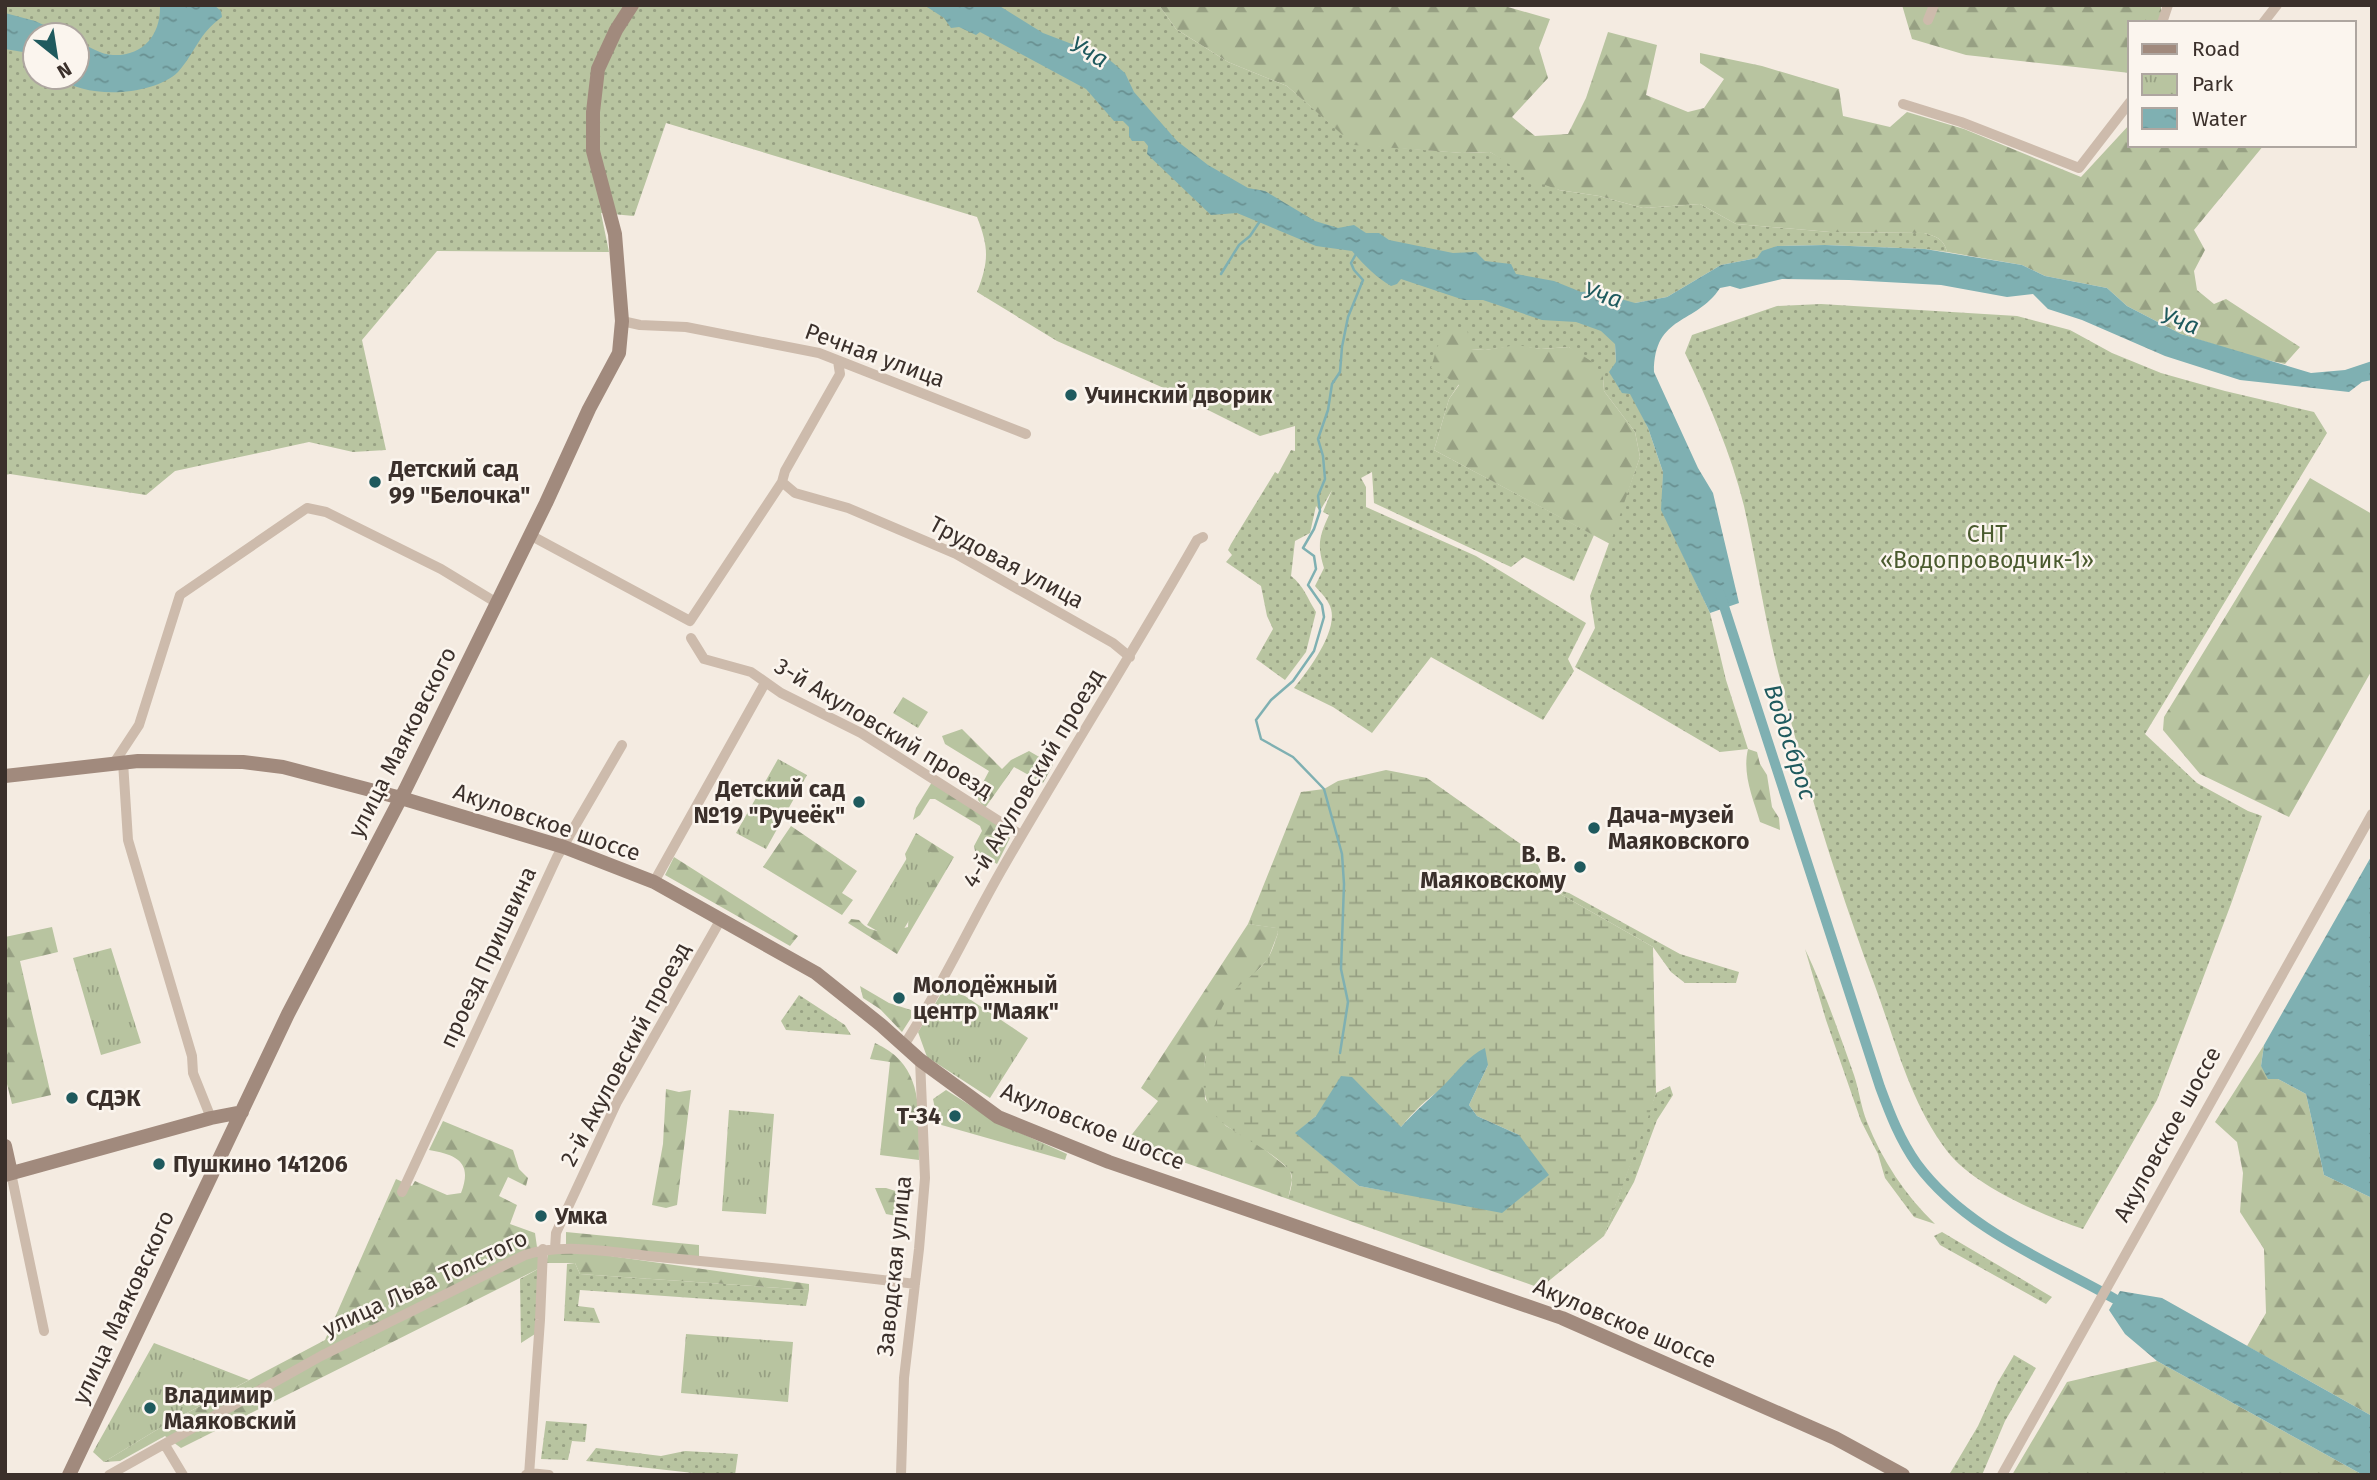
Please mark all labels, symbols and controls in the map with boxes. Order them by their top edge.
north arrow [21,21,91,91]
legend [2128,21,2356,147]
water label: Уча [1065,30,1113,74]
text: Road [2192,36,2240,62]
text: N [53,57,75,83]
text: Park [2192,71,2234,97]
text: Water [2192,106,2247,132]
water label: Уча [1580,276,1626,314]
water label: Уча [2157,301,2203,341]
street label: Речная улица [801,317,949,393]
place label: Учинский дворик [1084,381,1273,409]
marker: Учинский дворик [1063,387,1079,403]
place label: Детский сад 99 "Белочка" [388,455,530,509]
marker: Детский сад 99 "Белочка" [367,474,383,490]
street label: Трудовая улица [925,510,1089,614]
park label: СНТ «Водопроводчик-1» [1880,520,2094,574]
street label: улица Маяковского [342,642,462,842]
street label: 3-й Акуловский проезд [770,652,998,804]
street label: 4-й Акуловский проезд [956,663,1110,893]
water label: Водосброс [1758,681,1822,804]
place label: Детский сад №19 "Ручеёк" [693,775,845,829]
street label: Акуловское шоссе [450,777,644,867]
marker: Детский сад №19 "Ручеёк" [851,794,867,810]
place label: Дача-музей Маяковского [1607,801,1749,855]
marker: Дача-музей Маяковского [1586,820,1602,836]
place label: В. В. Маяковскому [1420,840,1567,894]
marker: В. В. Маяковскому [1572,859,1588,875]
street label: проезд Пришвина [434,862,542,1052]
street label: 2-й Акуловский проезд [554,937,696,1171]
place label: Молодёжный центр "Маяк" [913,971,1059,1025]
marker: Молодёжный центр "Маяк" [891,990,907,1006]
street label: Акуловское шоссе [2107,1042,2227,1226]
street label: Акуловское шоссе [997,1076,1189,1176]
place label: СДЭК [86,1084,141,1112]
marker: СДЭК [64,1090,80,1106]
place label: Т-34 [897,1102,941,1130]
marker: Т-34 [947,1108,963,1124]
place label: Пушкино 141206 [173,1150,348,1178]
marker: Пушкино 141206 [151,1156,167,1172]
street label: Заводская улица [871,1174,917,1358]
place label: Умка [554,1202,608,1230]
street label: улица Маяковского [66,1206,180,1408]
marker: Умка [533,1208,549,1224]
street label: улица Льва Толстого [318,1223,532,1343]
street label: Акуловское шоссе [1529,1272,1721,1374]
place label: Владимир Маяковский [164,1381,297,1435]
marker: Владимир Маяковский [142,1400,158,1416]

